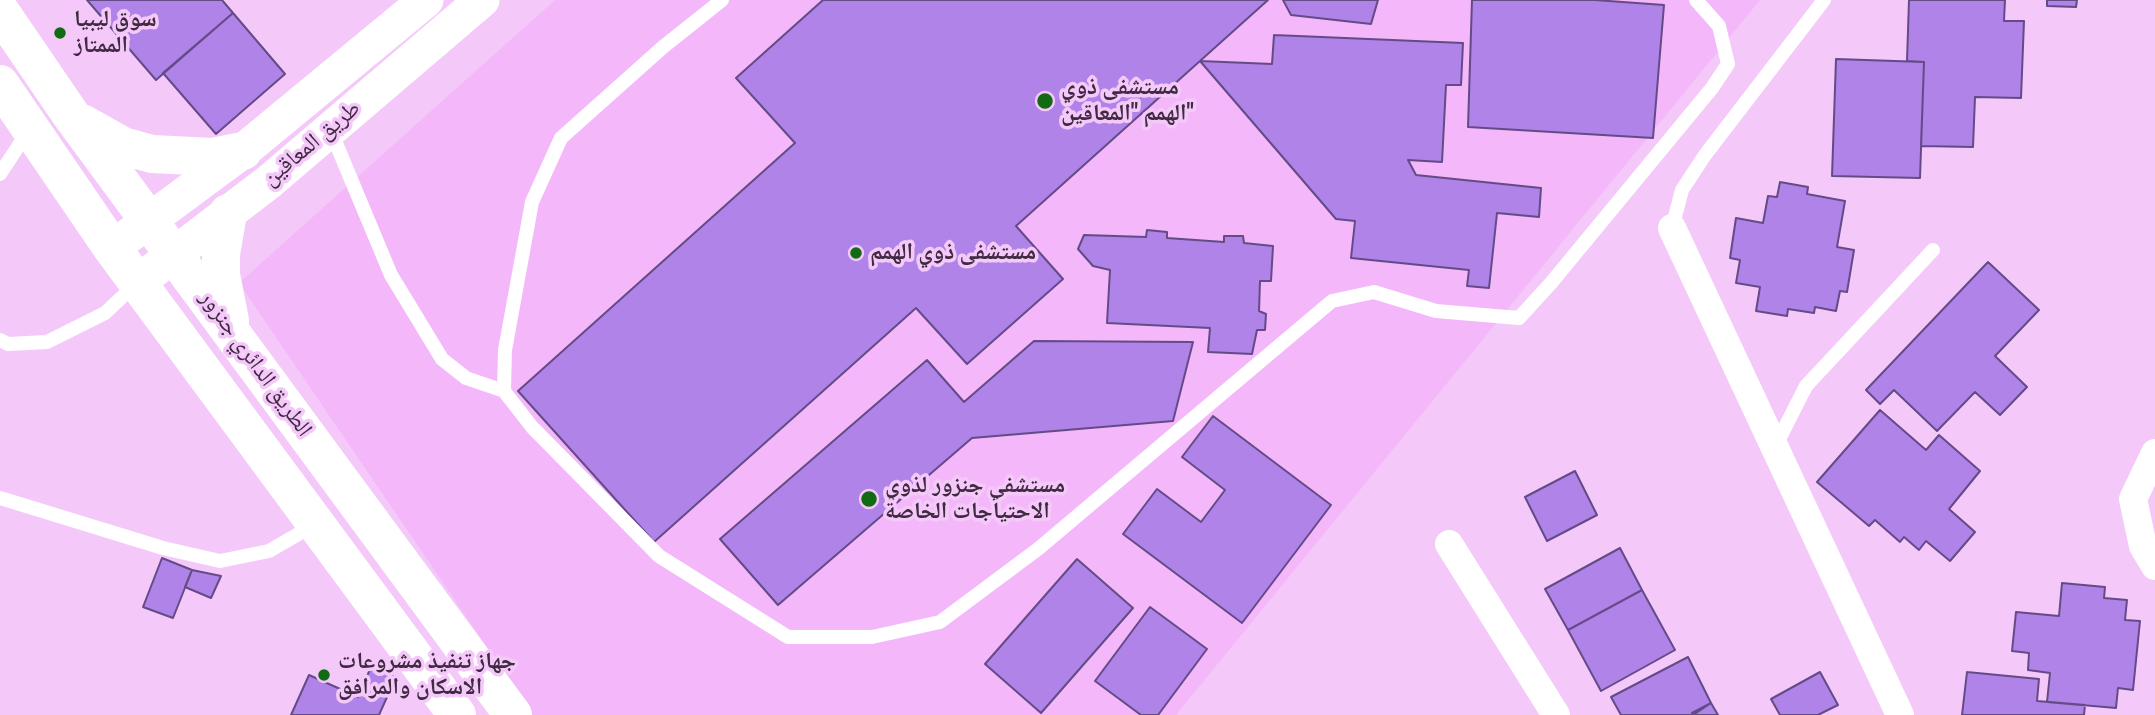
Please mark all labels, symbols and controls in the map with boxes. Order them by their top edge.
place label: سوق ليبيا الممتاز [74,6,157,60]
marker: سوق ليبيا الممتاز [52,25,68,41]
place label: مستشفى ذوي الهمم "المعاقين" [1061,74,1194,128]
marker: مستشفى ذوي الهمم "المعاقين" [1035,91,1055,111]
street label: طريق المعاقين [258,95,366,193]
place label: مستشفى ذوي الهمم [870,239,1036,267]
marker: مستشفى ذوي الهمم [848,245,864,261]
street label: الطريق الدائري جنزور [193,285,317,443]
place label: مستشفي جنزور لذوي الاحتياجات الخاصة [885,472,1065,526]
marker: مستشفي جنزور لذوي الاحتياجات الخاصة [859,489,879,509]
place label: جهاز تنفيذ مشروعات الاسكان والمرافق [338,648,516,702]
marker: جهاز تنفيذ مشروعات الاسكان والمرافق [316,667,332,683]

